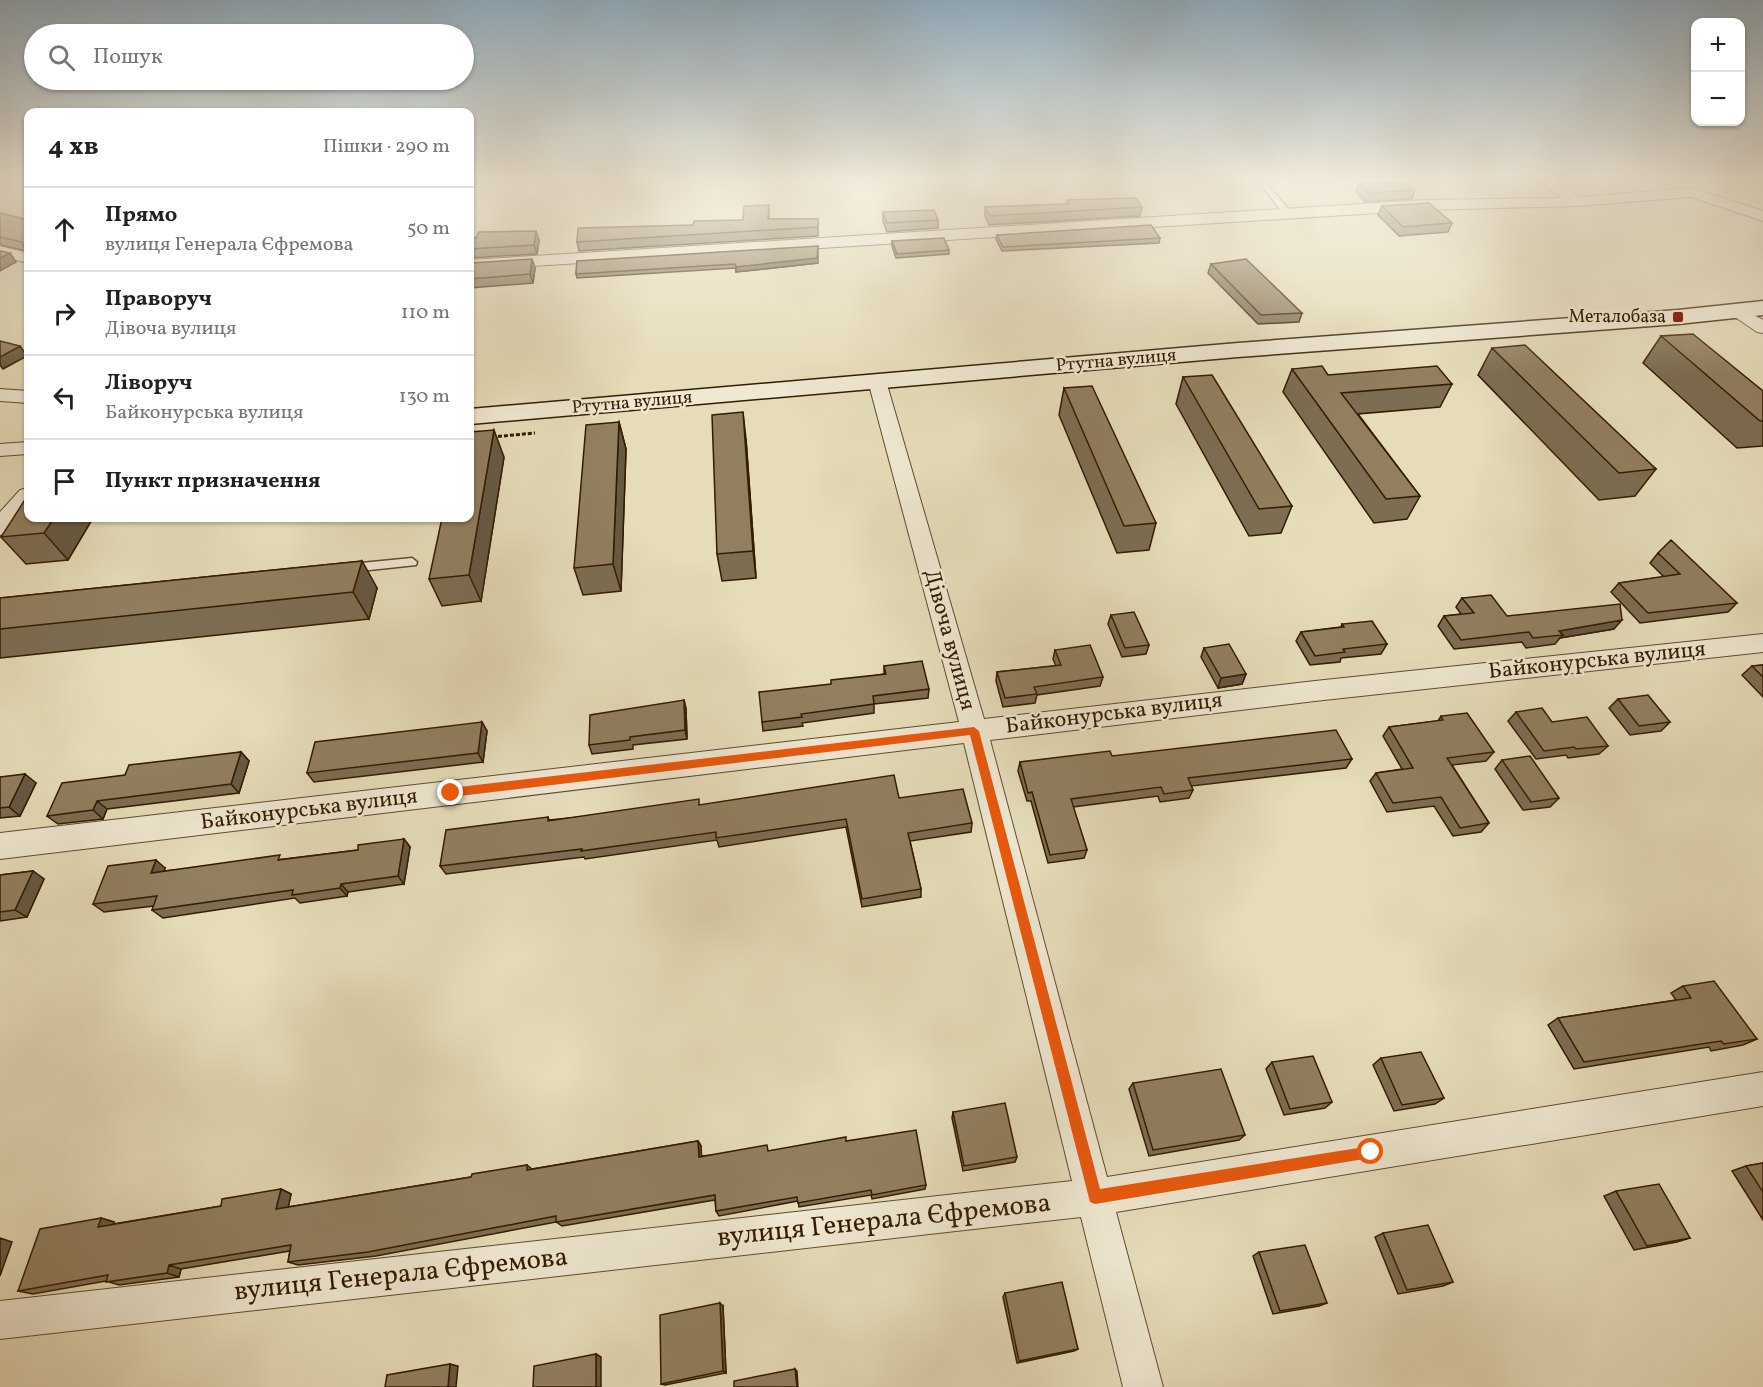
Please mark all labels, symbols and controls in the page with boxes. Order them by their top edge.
map controls [1691,18,1745,126]
button: + [1691,18,1745,72]
search box [24,24,474,90]
icon: search [45,41,78,74]
text: Пошук [93,42,163,73]
button: − [1691,72,1745,126]
text: 4 хв [48,129,99,165]
text: Пішки · 290 m [323,133,450,161]
text: Прямо [105,200,177,231]
icon: ahead [48,213,81,246]
text: 50 m [407,215,450,243]
text: вулиця Генерала Єфремова [105,231,354,259]
text: Праворуч [105,284,212,315]
icon: right [48,297,81,330]
text: 110 m [401,299,450,327]
place label: Металобаза [1569,305,1666,330]
marker: Металобаза [1671,310,1685,324]
text: Дівоча вулиця [105,315,236,343]
street label: Ртутна вулиця [1055,343,1177,379]
text: Ліворуч [105,368,192,399]
icon: left [48,381,81,414]
text: 130 m [399,383,450,411]
street label: Ртутна вулиця [571,385,693,421]
text: Байконурська вулиця [105,399,303,427]
icon: arrive [48,465,81,498]
text: Пункт призначення [105,466,321,497]
street label: Дівоча вулиця [915,566,983,714]
street label: Байконурська вулиця [1487,634,1707,688]
street label: Байконурська вулиця [1004,685,1224,743]
route end [437,779,463,805]
street label: Байконурська вулиця [199,781,419,839]
route start [1357,1138,1383,1164]
street label: вулиця Генерала Єфремова [715,1185,1053,1257]
street label: вулиця Генерала Єфремова [232,1239,570,1311]

